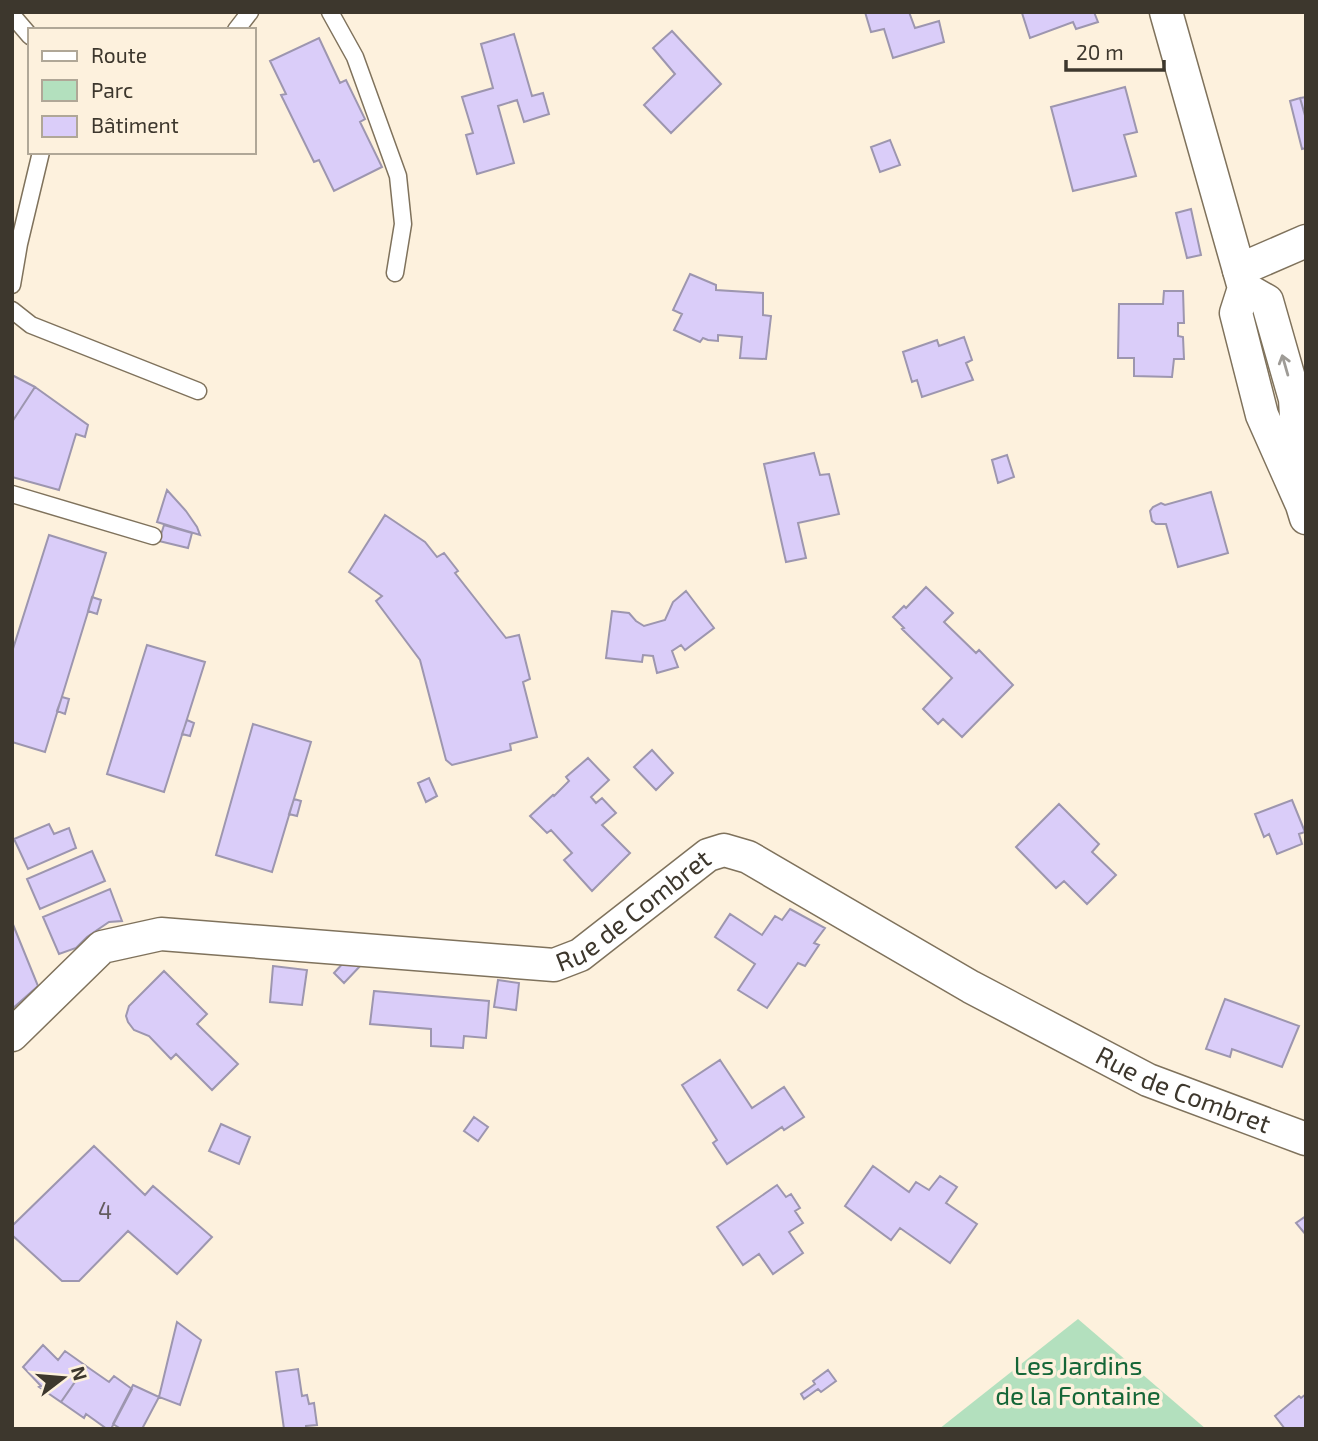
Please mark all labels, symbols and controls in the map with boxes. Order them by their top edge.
legend [28,28,256,154]
scale bar [1066,28,1164,72]
text: 20 m [1076,39,1124,64]
text: Route [91,42,147,67]
text: Parc [91,77,133,102]
text: Bâtiment [91,112,179,137]
one-way arrow [1278,354,1291,376]
street label: Rue de Combret [551,842,716,977]
street label: Rue de Combret [1091,1038,1275,1139]
house number: 4 [98,1196,112,1224]
north arrow [28,1343,98,1413]
park label: Les Jardins de la Fontaine [995,1349,1161,1410]
text: N [67,1363,93,1383]

